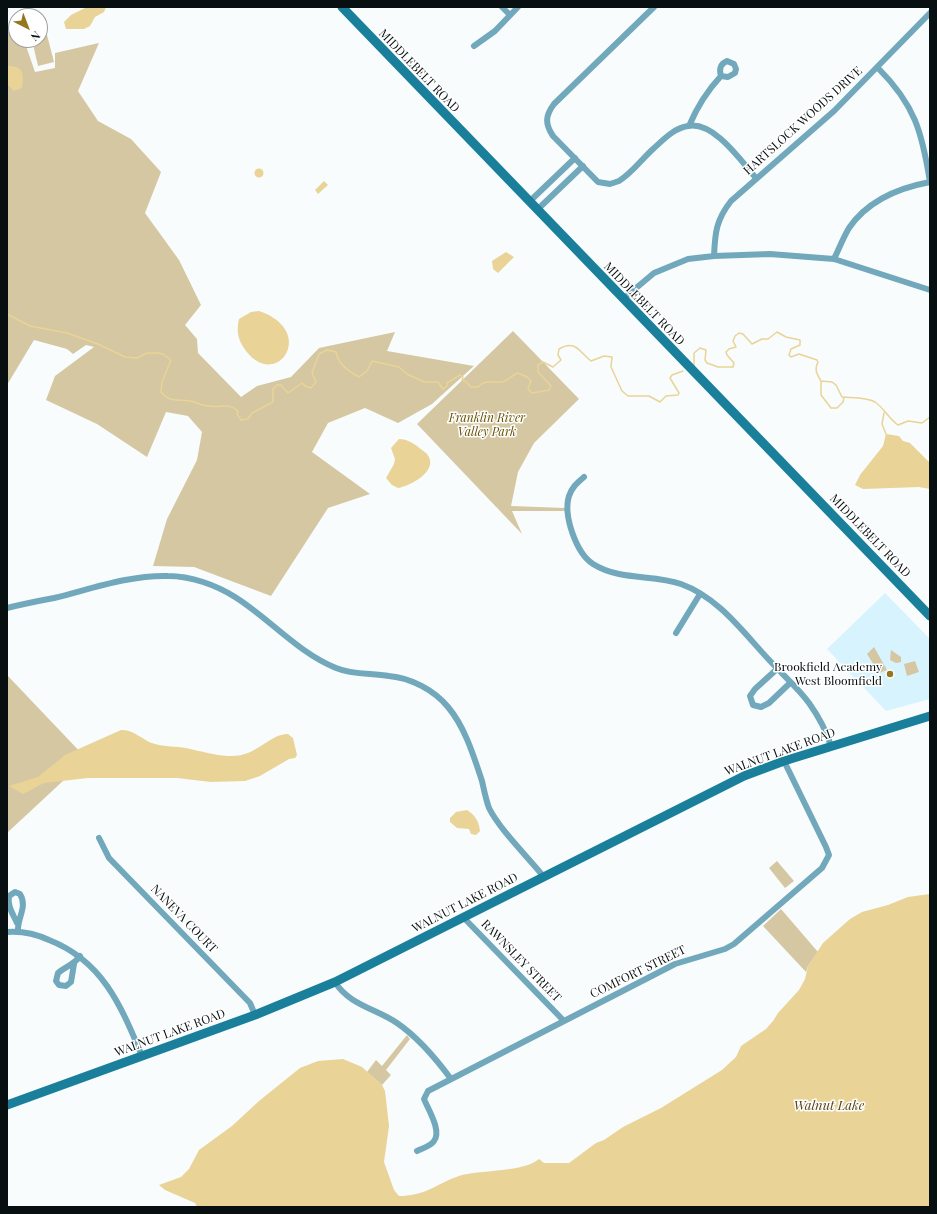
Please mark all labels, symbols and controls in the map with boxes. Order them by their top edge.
north arrow [8,8,48,48]
street label: MIDDLEBELT ROAD [376,26,462,116]
text: N [28,28,44,45]
street label: HARTSLOCK WOODS DRIVE [741,64,865,178]
street label: MIDDLEBELT ROAD [601,259,687,349]
park label: Franklin River Valley Park [449,411,525,439]
street label: MIDDLEBELT ROAD [827,491,913,581]
place label: Brookfield Academy West Bloomfield [774,660,882,688]
marker: Brookfield Academy West Bloomfield [885,669,895,679]
street label: WALNUT LAKE ROAD [723,725,837,779]
street label: WALNUT LAKE ROAD [410,870,520,936]
street label: NANEVA COURT [148,882,220,956]
street label: RAWNSLEY STREET [478,917,564,1005]
street label: COMFORT STREET [588,943,688,1001]
street label: WALNUT LAKE ROAD [113,1006,227,1060]
water label: Walnut Lake [794,1098,864,1114]

